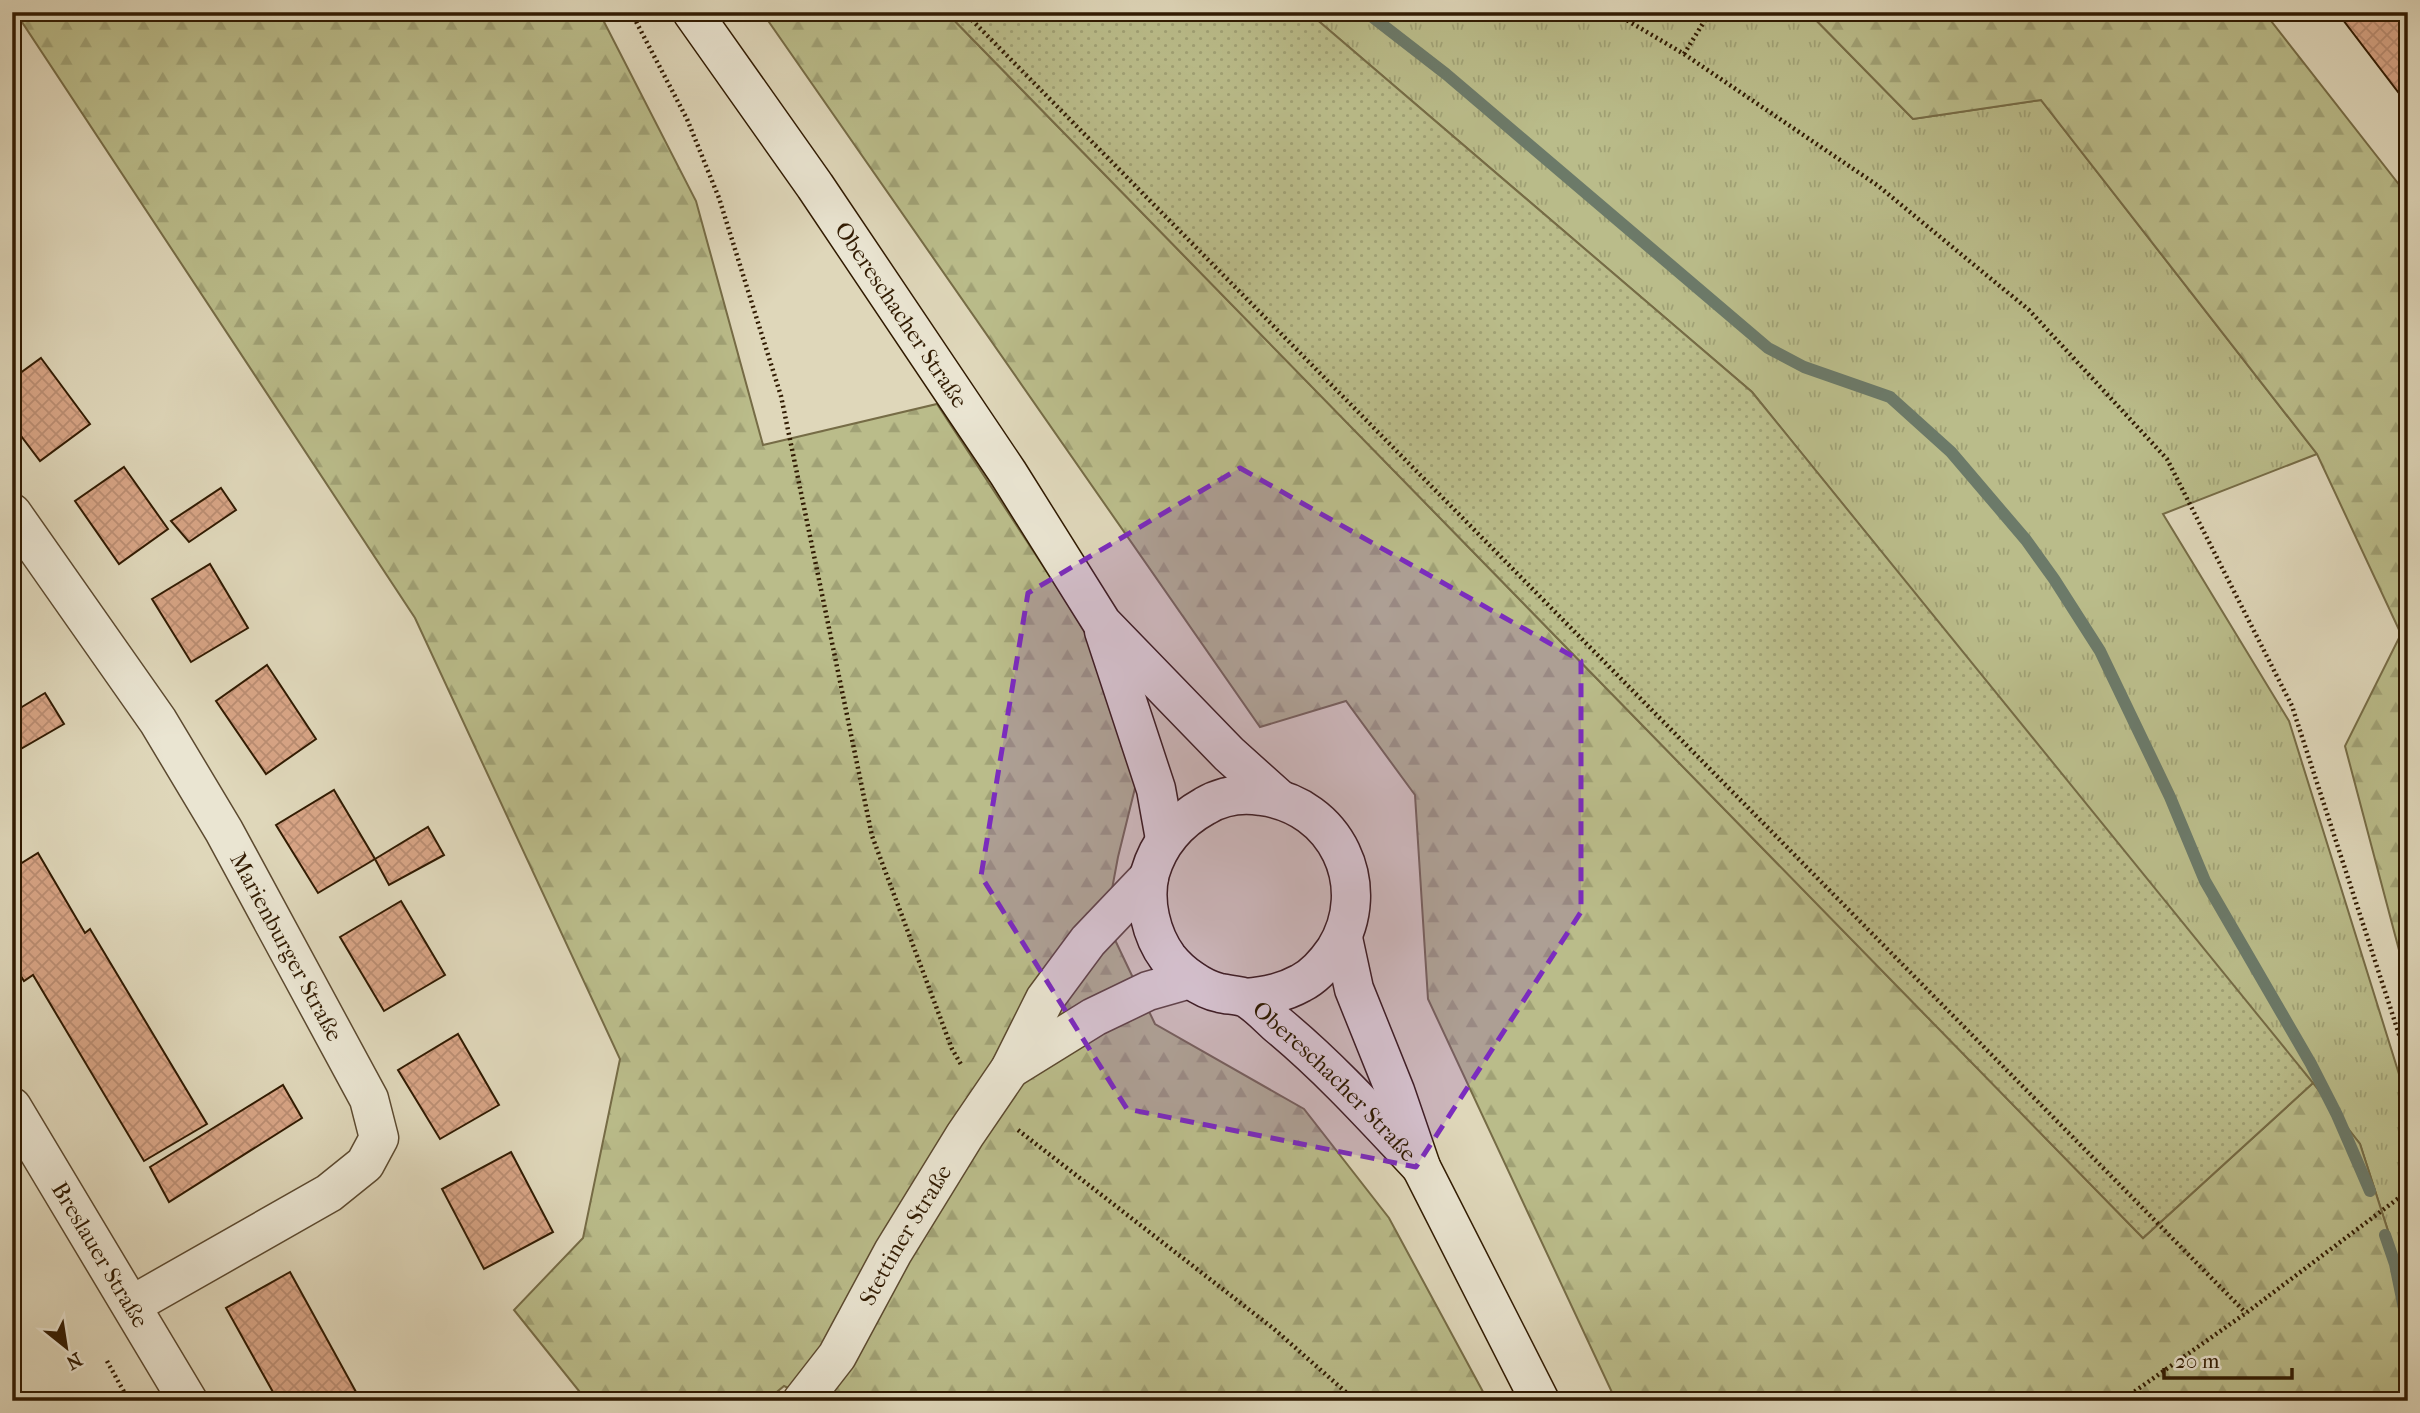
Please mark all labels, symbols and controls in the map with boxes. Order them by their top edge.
street label: Obereschacher Straße [829,216,974,413]
street label: Marienburger Straße [225,848,349,1046]
street label: Obereschacher Straße [1247,995,1422,1167]
street label: Stettiner Straße [853,1160,957,1310]
street label: Breslauer Straße [46,1177,154,1332]
north arrow [32,1312,102,1382]
scale bar [2164,1336,2292,1380]
text: N [62,1348,86,1374]
text: 20 m [2175,1349,2220,1373]

